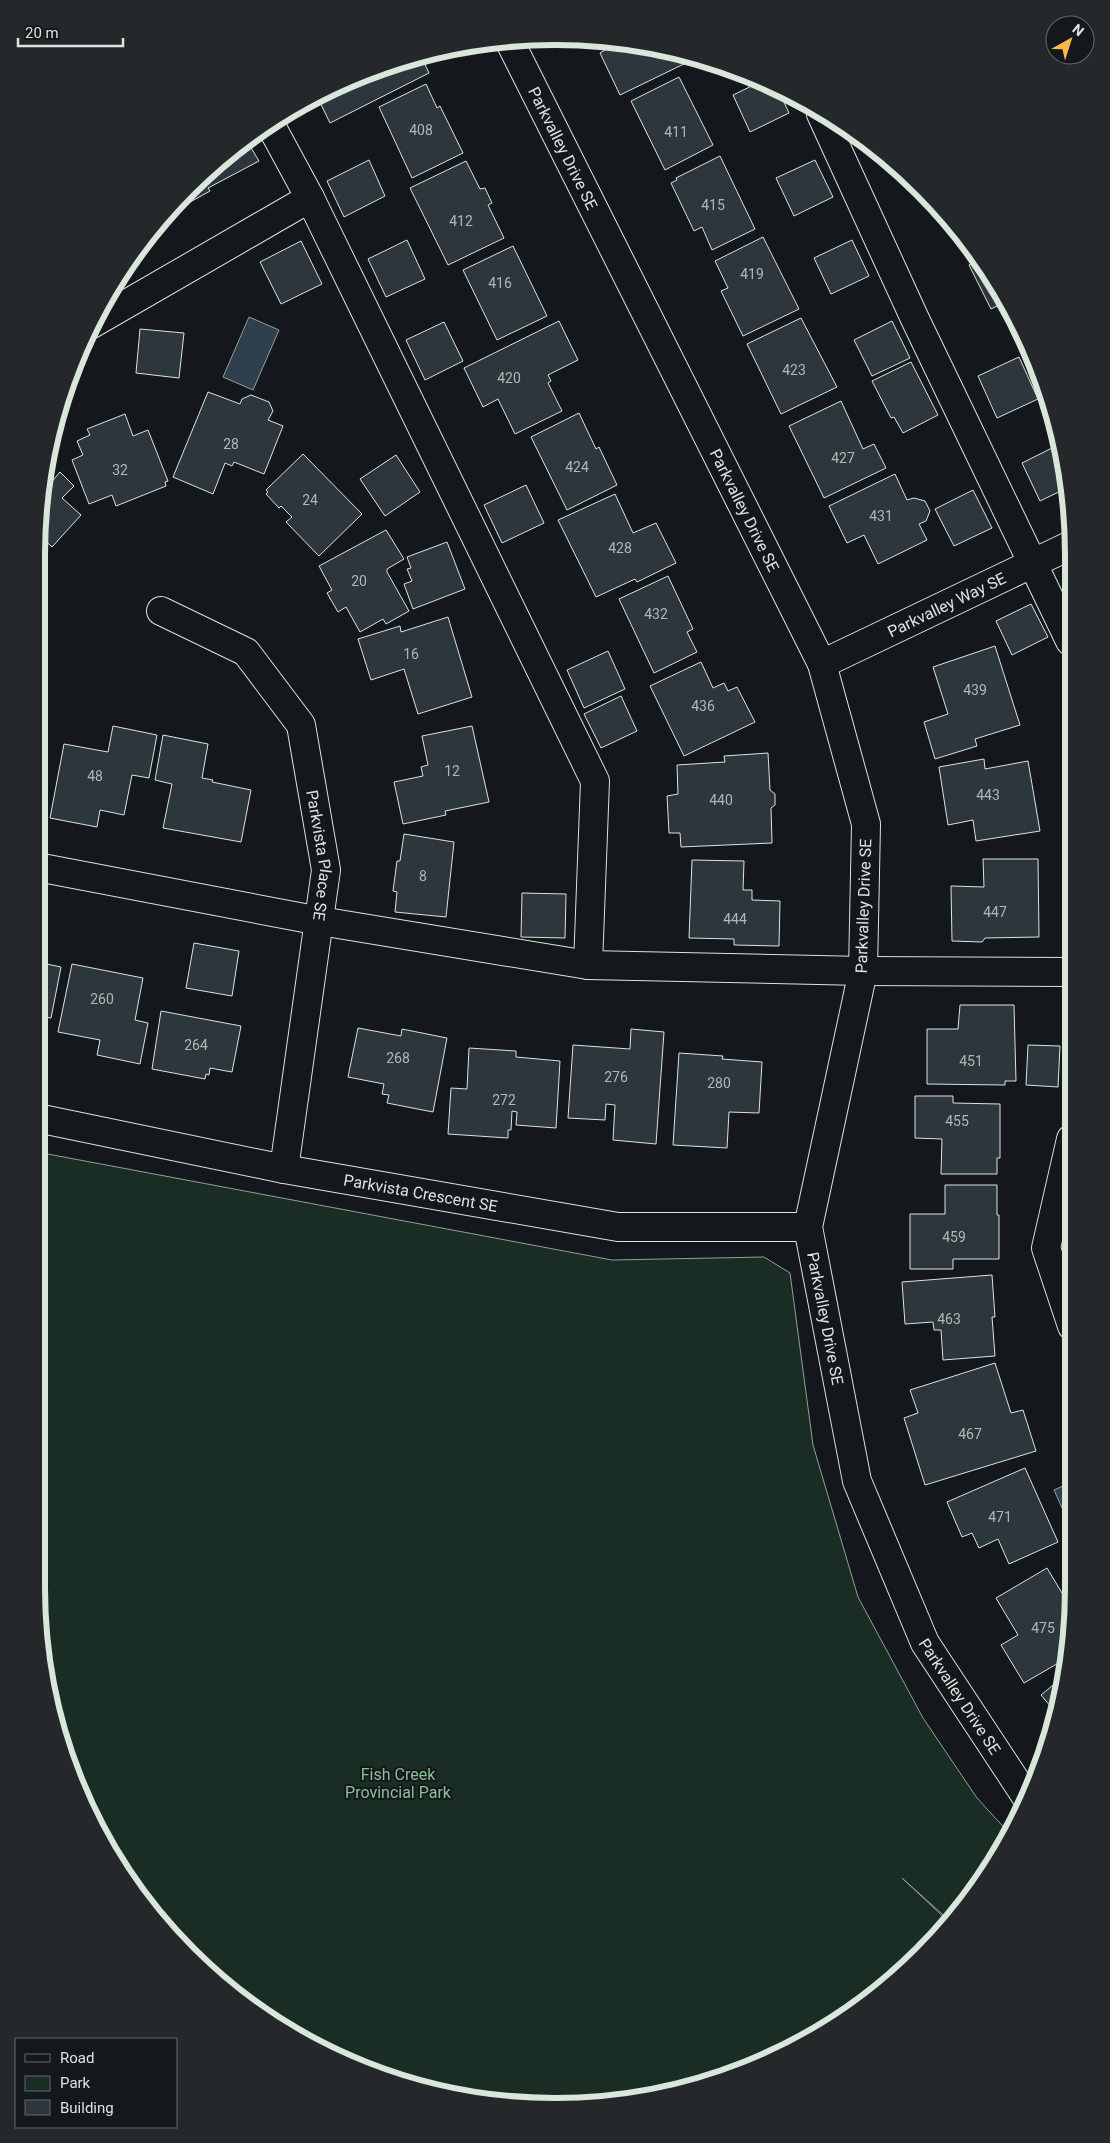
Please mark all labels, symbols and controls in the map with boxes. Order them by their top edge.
scale bar [18,15,122,47]
north arrow [1045,15,1095,65]
text: N [1069,21,1087,39]
text: 20 m [25,24,59,42]
street label: Parkvalley Drive SE [524,84,602,213]
house number: 408 [409,122,433,138]
house number: 411 [664,124,688,140]
house number: 415 [701,197,725,213]
house number: 412 [449,213,473,229]
house number: 419 [740,266,764,282]
house number: 416 [488,275,512,291]
house number: 423 [782,362,806,378]
house number: 420 [497,370,521,386]
house number: 28 [223,436,239,452]
street label: Parkvalley Drive SE [706,446,783,575]
house number: 427 [831,450,855,466]
house number: 424 [565,459,589,475]
house number: 32 [112,462,128,478]
house number: 24 [302,492,318,508]
house number: 431 [869,508,893,524]
house number: 428 [608,540,632,556]
street label: Parkvalley Way SE [884,569,1009,641]
house number: 20 [351,573,367,589]
house number: 432 [644,606,668,622]
house number: 16 [403,646,419,662]
house number: 439 [963,682,987,698]
house number: 436 [691,698,715,714]
house number: 12 [444,763,460,779]
house number: 48 [87,768,103,784]
house number: 443 [976,787,1000,803]
street label: Parkvista Place SE [302,789,335,922]
house number: 440 [709,792,733,808]
street label: Parkvalley Drive SE [852,838,875,974]
house number: 8 [419,868,427,884]
house number: 447 [983,904,1007,920]
house number: 444 [723,911,747,927]
house number: 260 [90,991,114,1007]
house number: 264 [184,1037,208,1053]
house number: 268 [386,1050,410,1066]
house number: 451 [959,1053,983,1069]
house number: 276 [604,1069,628,1085]
house number: 280 [707,1075,731,1091]
house number: 272 [492,1092,516,1108]
house number: 455 [945,1113,969,1129]
street label: Parkvista Crescent SE [342,1171,499,1216]
house number: 459 [942,1229,966,1245]
street label: Parkvalley Drive SE [803,1251,847,1386]
house number: 463 [937,1311,961,1327]
house number: 467 [958,1426,982,1442]
house number: 471 [988,1509,1012,1525]
house number: 475 [1031,1620,1055,1636]
street label: Parkvalley Drive SE [915,1635,1005,1758]
park label: Fish Creek Provincial Park [345,1765,452,1802]
legend [15,2038,178,2128]
text: Road [60,2049,94,2067]
text: Park [60,2074,91,2092]
text: Building [60,2099,114,2117]

